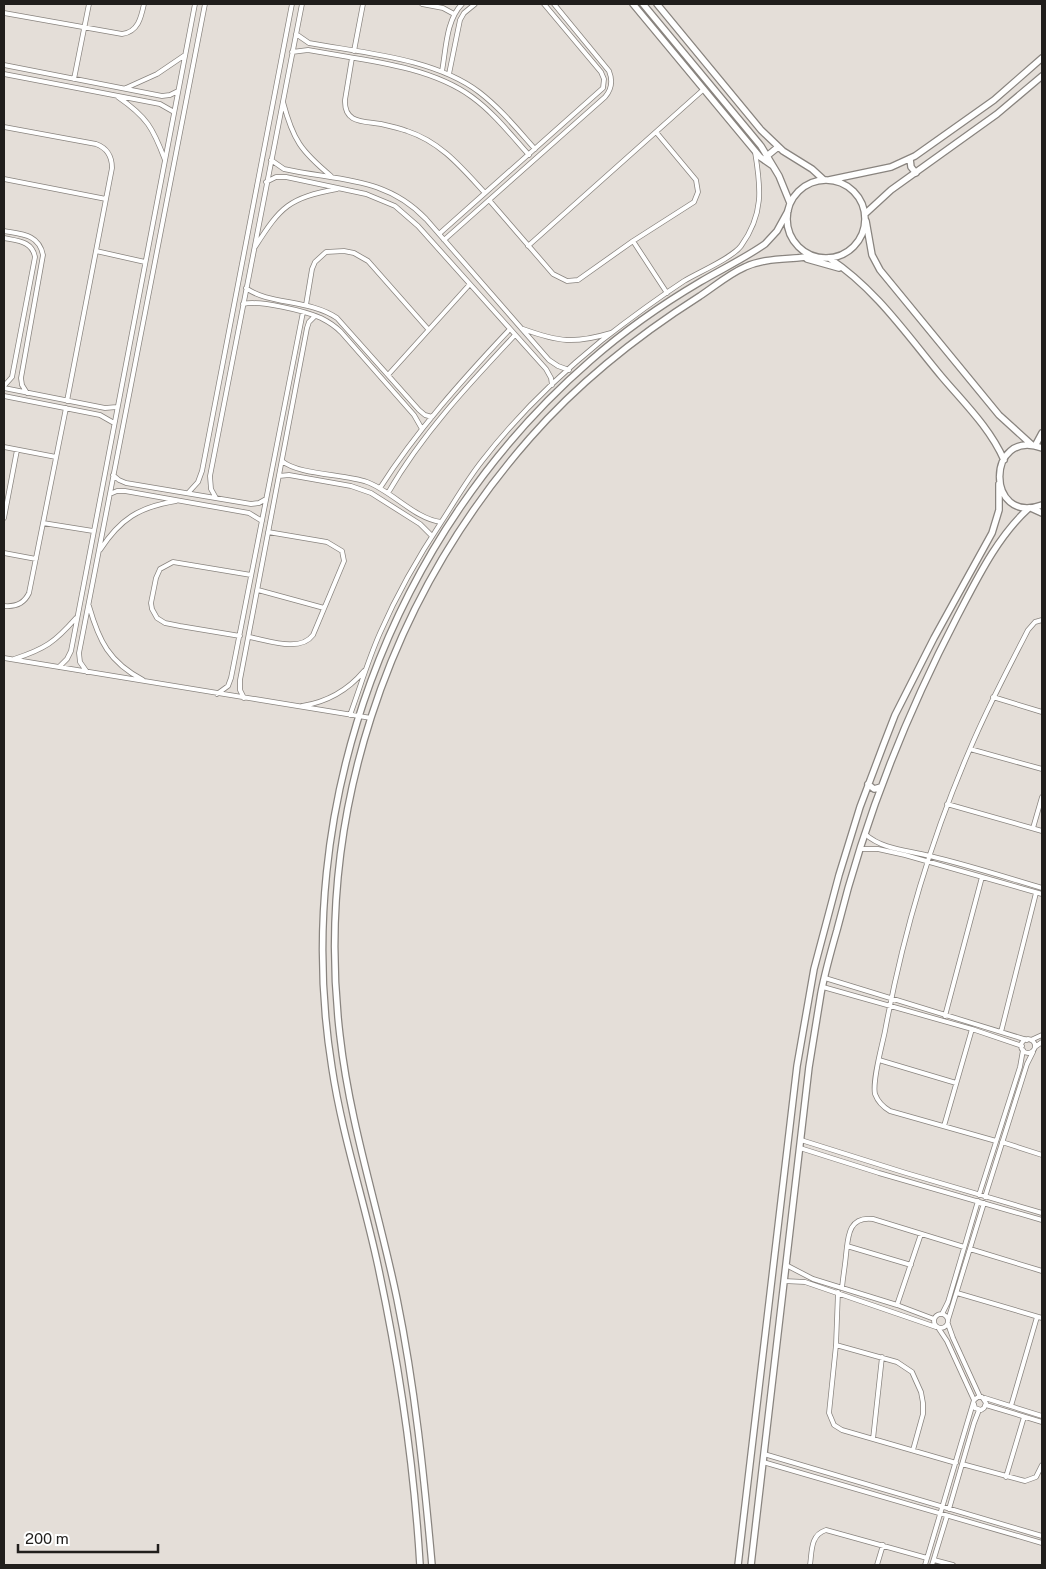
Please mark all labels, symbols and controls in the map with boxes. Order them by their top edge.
scale bar [18,1522,158,1554]
text: 200 m [25,1530,69,1547]

